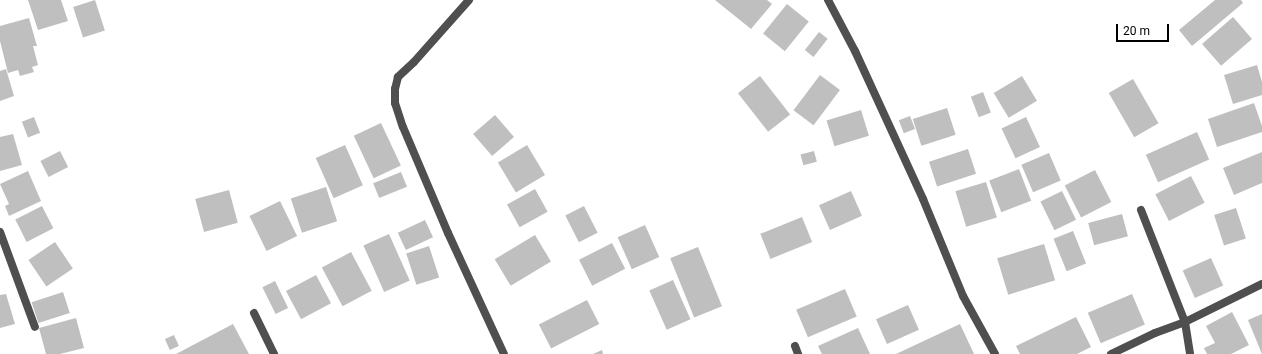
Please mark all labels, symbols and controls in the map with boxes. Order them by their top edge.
scale bar [1118,16,1171,42]
text: 20 m [1123,24,1150,38]

